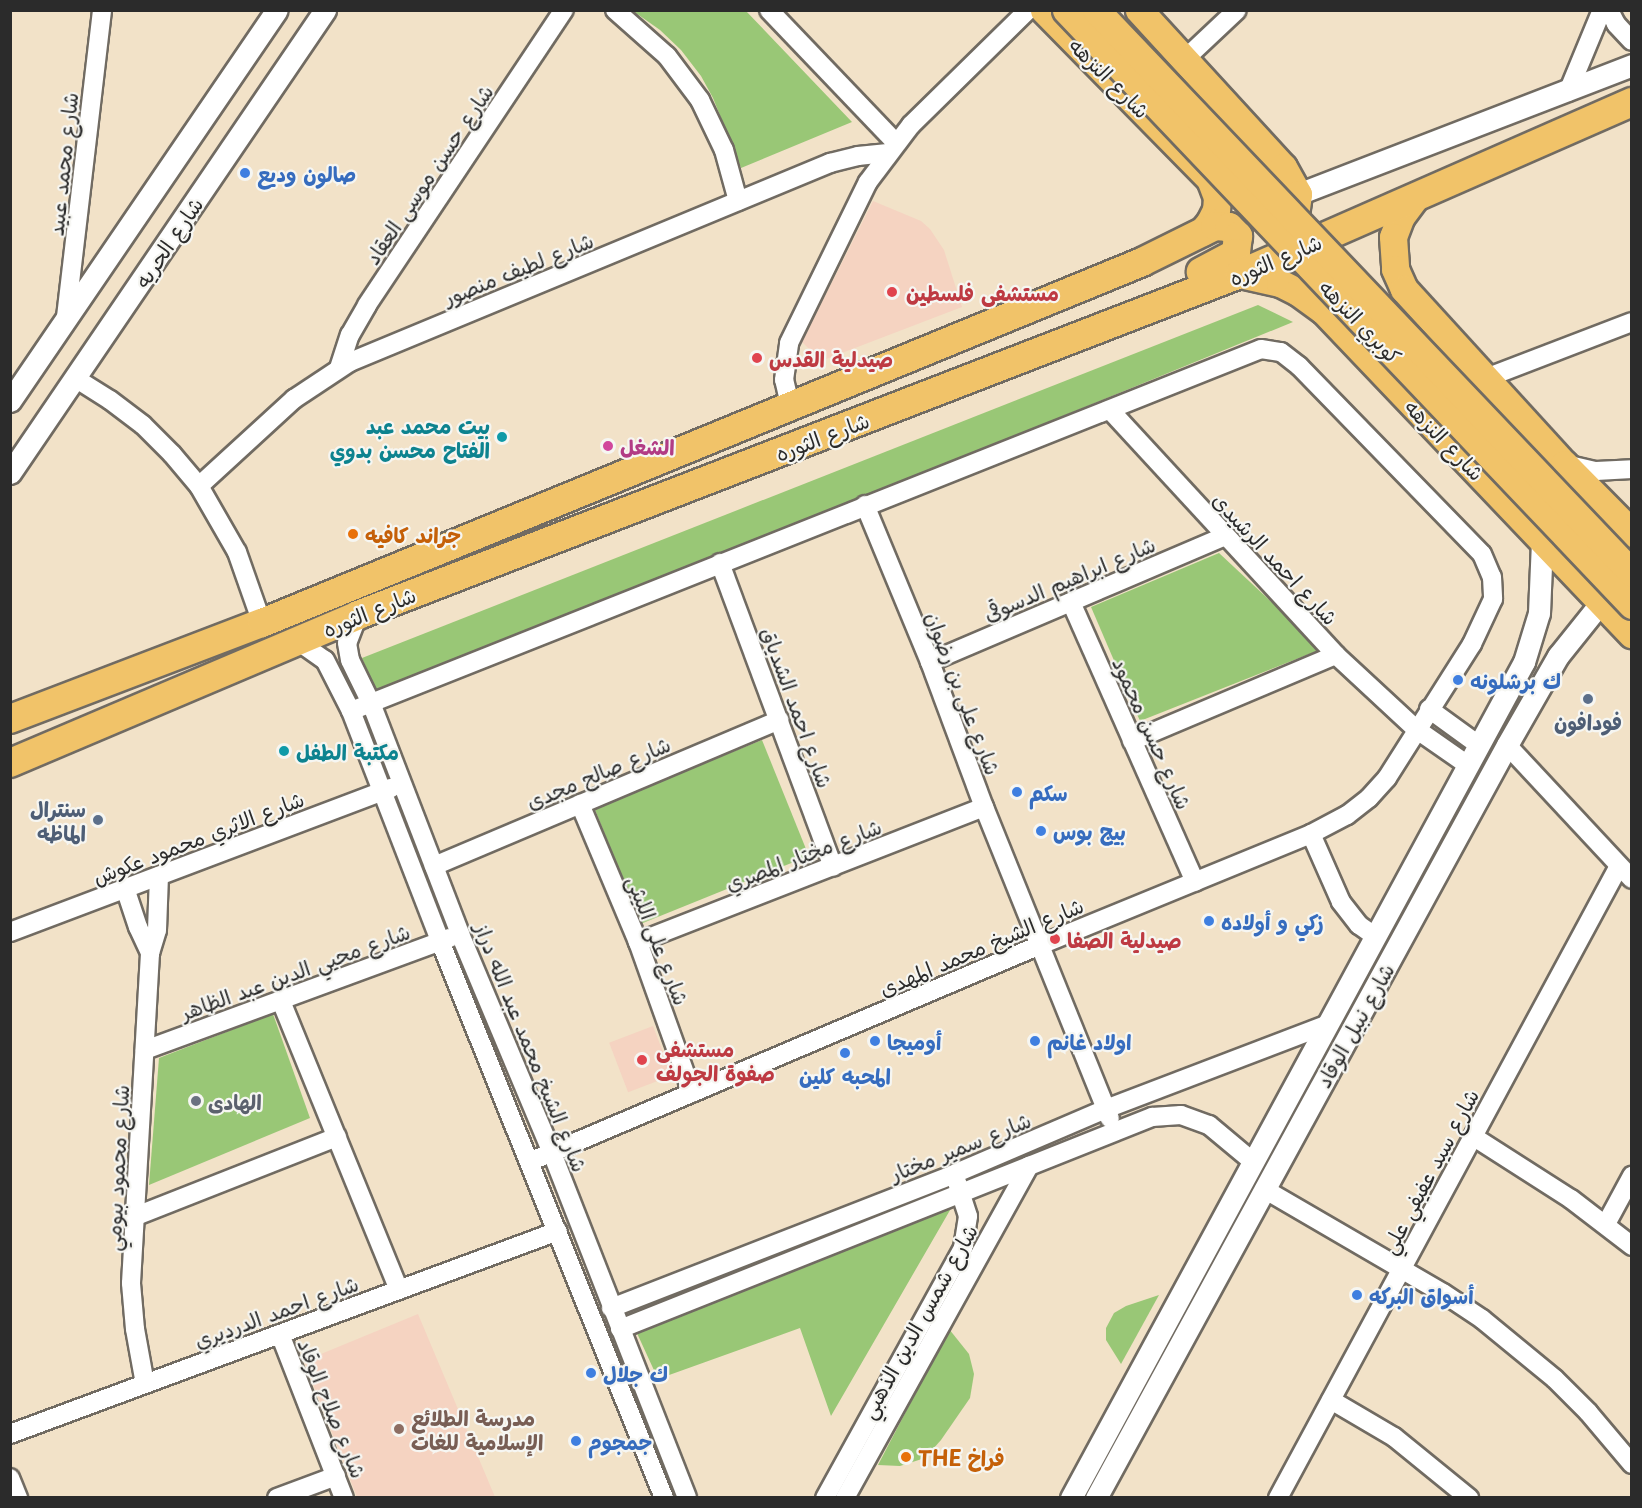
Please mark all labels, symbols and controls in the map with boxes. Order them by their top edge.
street label: شارع النزهه [1065,32,1155,122]
street label: شارع حسن موسى العقاد [358,79,498,269]
street label: شارع محمد عبيد [42,91,82,237]
place label: صالون وديع [257,160,356,186]
marker: صالون وديع [238,166,252,180]
street label: شارع الحريه [129,192,207,292]
street label: شارع لطيف منصور [439,226,597,310]
street label: شارع الثوره [1225,228,1325,290]
street label: كوبري النزهه [1315,274,1407,368]
place label: مستشفى فلسطين [906,279,1059,305]
marker: مستشفى فلسطين [883,283,901,301]
place label: صيدلية القدس [769,345,893,371]
marker: صيدلية القدس [750,351,764,365]
street label: شارع النزهه [1400,393,1490,485]
street label: شارع الثوره [772,407,872,465]
place label: بيت محمد عبد الفتاح محسن بدوي [330,412,490,462]
marker: بيت محمد عبد الفتاح محسن بدوي [495,430,509,444]
place label: الشغل [620,433,675,459]
marker: الشغل [601,439,615,453]
street label: شارع احمد الرشيدى [1208,487,1344,629]
place label: جراند كافيه [365,521,461,547]
marker: جراند كافيه [346,527,360,541]
street label: شارع ابراهيم الدسوقى [979,530,1159,626]
street label: شارع الثوره [319,581,419,641]
street label: شارع على بن رضوان [921,608,1007,778]
street label: شارع احمد الشدياق [757,623,839,791]
street label: شارع حسن محمود [1108,653,1198,813]
place label: ك برشلونه [1470,667,1561,693]
marker: ك برشلونه [1451,673,1465,687]
marker: فودافون [1581,692,1595,706]
place label: فودافون [1554,708,1622,734]
street label: شارع صالح مجدى [522,730,674,814]
place label: مكتبة الطفل [296,738,399,764]
marker: مكتبة الطفل [277,744,291,758]
place label: سكم [1029,779,1068,805]
street label: شارع الاثري محمود عكوش [89,785,307,889]
marker: سكم [1010,785,1024,799]
place label: سنترال الماظه [30,795,86,845]
marker: سنترال الماظه [91,813,105,827]
street label: شارع مختار المصري [721,813,885,895]
place label: بيج بوس [1053,818,1126,844]
marker: بيج بوس [1034,824,1048,838]
street label: شارع على الليثى [623,872,695,1008]
street label: شارع الشيخ محمد المهدى [875,891,1087,1001]
place label: زكي و أولاده [1221,908,1324,934]
marker: زكي و أولاده [1202,914,1216,928]
street label: شارع محيي الدين عبد الظاهر [177,918,413,1024]
street label: شارع الشيخ محمد عبد الله دراز [470,919,594,1175]
place label: صيدلية الصفا [1067,926,1182,952]
marker: صيدلية الصفا [1048,932,1062,946]
street label: شارع نبيل الوقاد [1310,959,1398,1091]
place label: أوميجا [887,1028,941,1054]
place label: اولاد غانم [1047,1028,1132,1054]
marker: أوميجا [868,1034,882,1048]
marker: اولاد غانم [1028,1034,1042,1048]
place label: مستشفى صفوة الجولف [656,1035,775,1085]
marker: المحبه كلين [838,1046,852,1060]
marker: مستشفى صفوة الجولف [633,1051,651,1069]
place label: المحبه كلين [799,1062,891,1088]
street label: شارع محمود بيومي [99,1084,133,1252]
street label: شارع سيد عفيفي علي [1375,1084,1483,1258]
place label: الهادى [208,1088,262,1114]
marker: الهادى [189,1094,203,1108]
street label: شارع سمير مختار [886,1106,1034,1186]
street label: شارع شمس الدين الذهبي [854,1220,982,1422]
street label: شارع احمد الدرديري [191,1270,361,1352]
place label: أسواق البركه [1369,1282,1474,1308]
marker: أسواق البركه [1350,1288,1364,1302]
street label: شارع صلاح الوقاد [294,1335,372,1481]
place label: ك جلال [603,1360,668,1386]
marker: ك جلال [584,1366,598,1380]
place label: مدرسة الطلائع الإسلامية للغات [411,1404,543,1454]
marker: مدرسة الطلائع الإسلامية للغات [392,1422,406,1436]
place label: جمجوم [588,1428,652,1454]
marker: جمجوم [569,1434,583,1448]
place label: THE فراخ [918,1444,1006,1470]
marker: THE فراخ [899,1450,913,1464]

